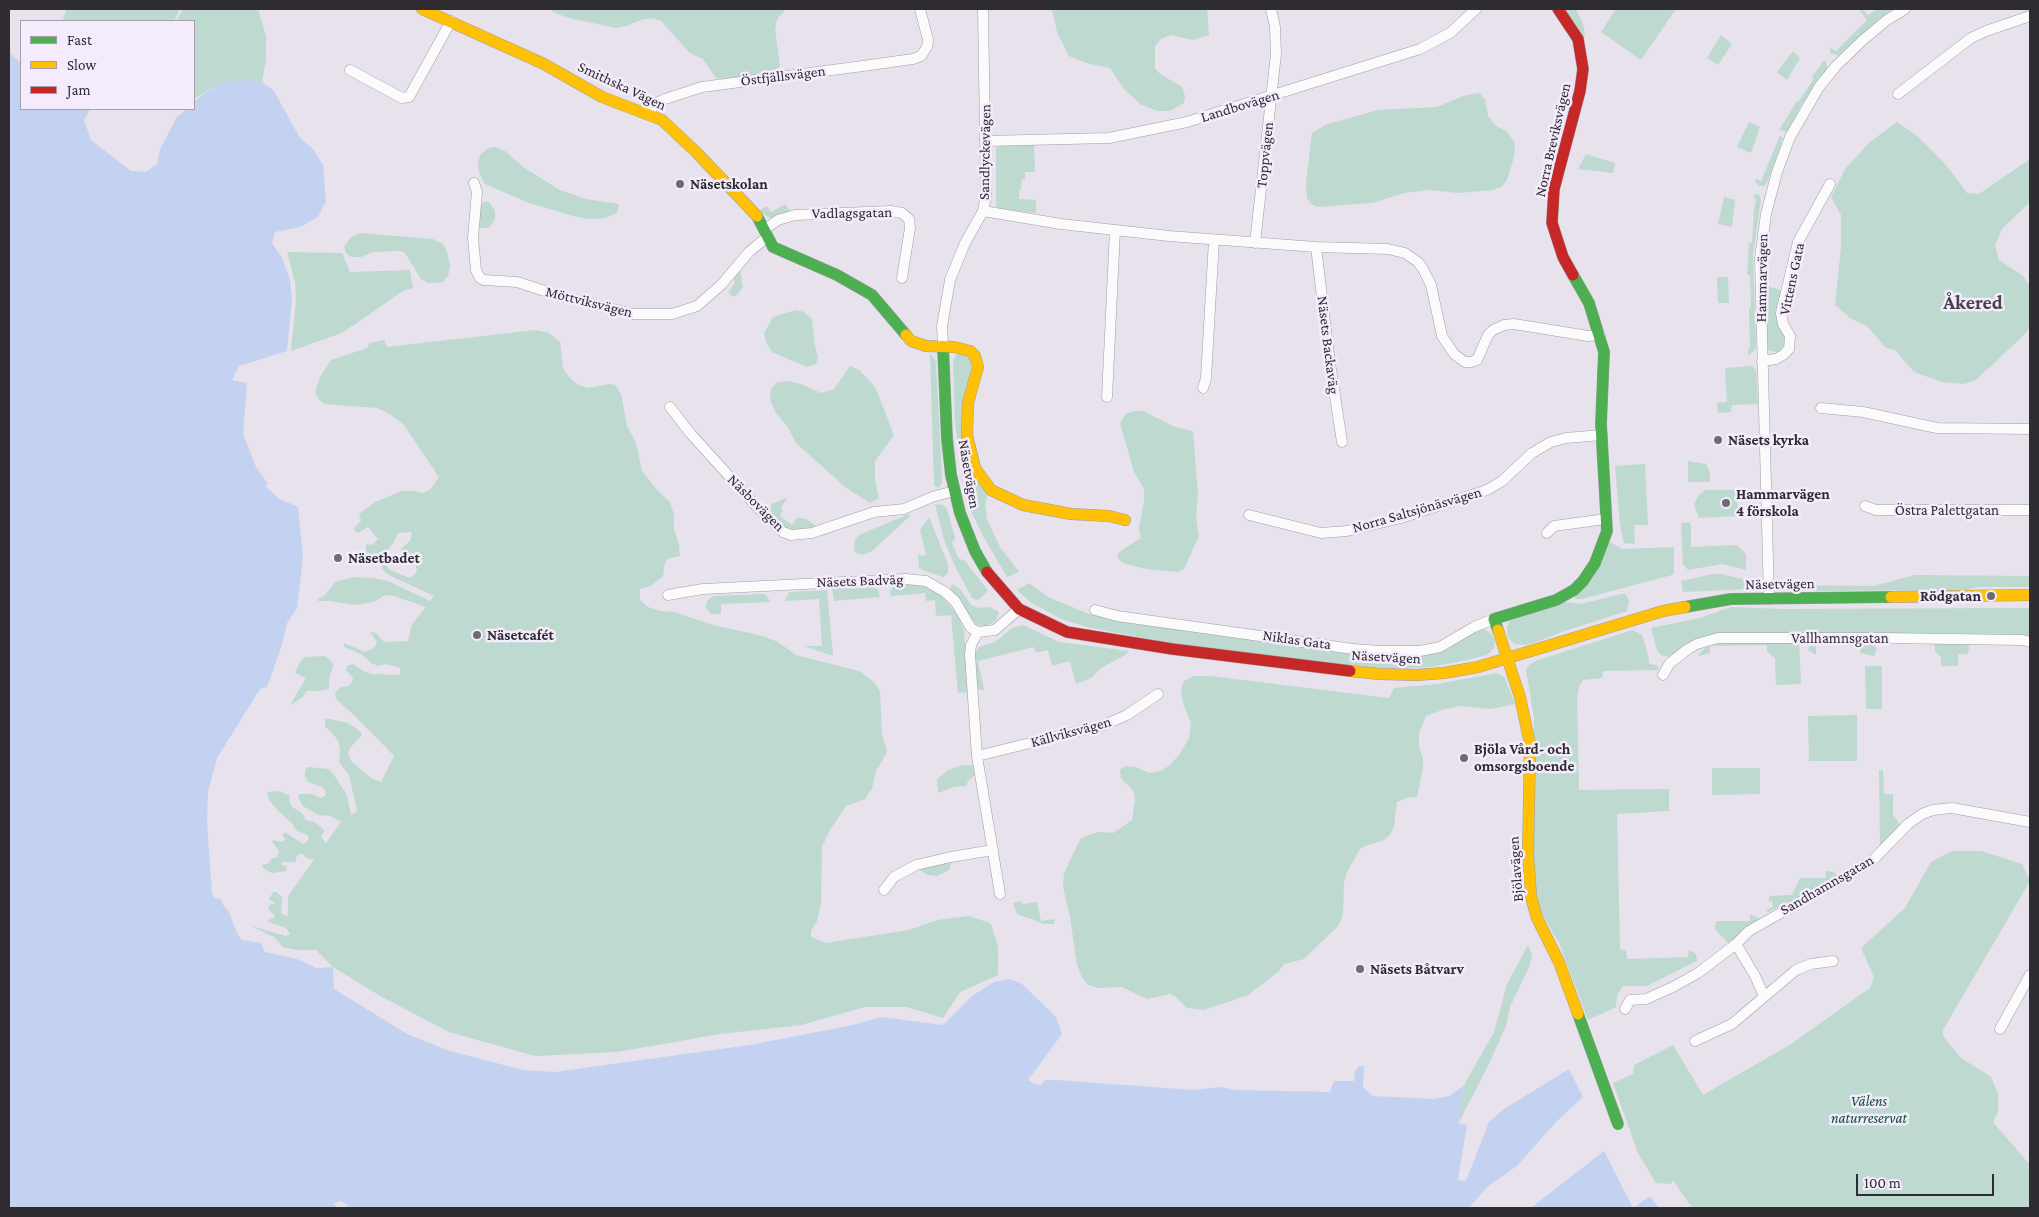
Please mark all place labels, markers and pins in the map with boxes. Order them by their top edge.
place label: Näsetskolan [690,175,768,193]
marker: Näsetskolan [674,178,686,190]
place label: Näsets kyrka [1728,431,1809,449]
marker: Näsets kyrka [1712,434,1724,446]
place label: Hammarvägen 4 förskola [1736,485,1830,520]
marker: Hammarvägen 4 förskola [1720,497,1732,509]
place label: Näsetbadet [348,549,420,567]
marker: Näsetbadet [332,552,344,564]
place label: Rödgatan [1920,587,1981,605]
marker: Rödgatan [1985,590,1997,602]
place label: Näsetcafét [487,626,554,644]
marker: Näsetcafét [471,629,483,641]
place label: Bjöla Vård- och omsorgsboende [1474,740,1574,775]
marker: Bjöla Vård- och omsorgsboende [1458,752,1470,764]
place label: Näsets Båtvarv [1370,960,1464,978]
marker: Näsets Båtvarv [1354,963,1366,975]

